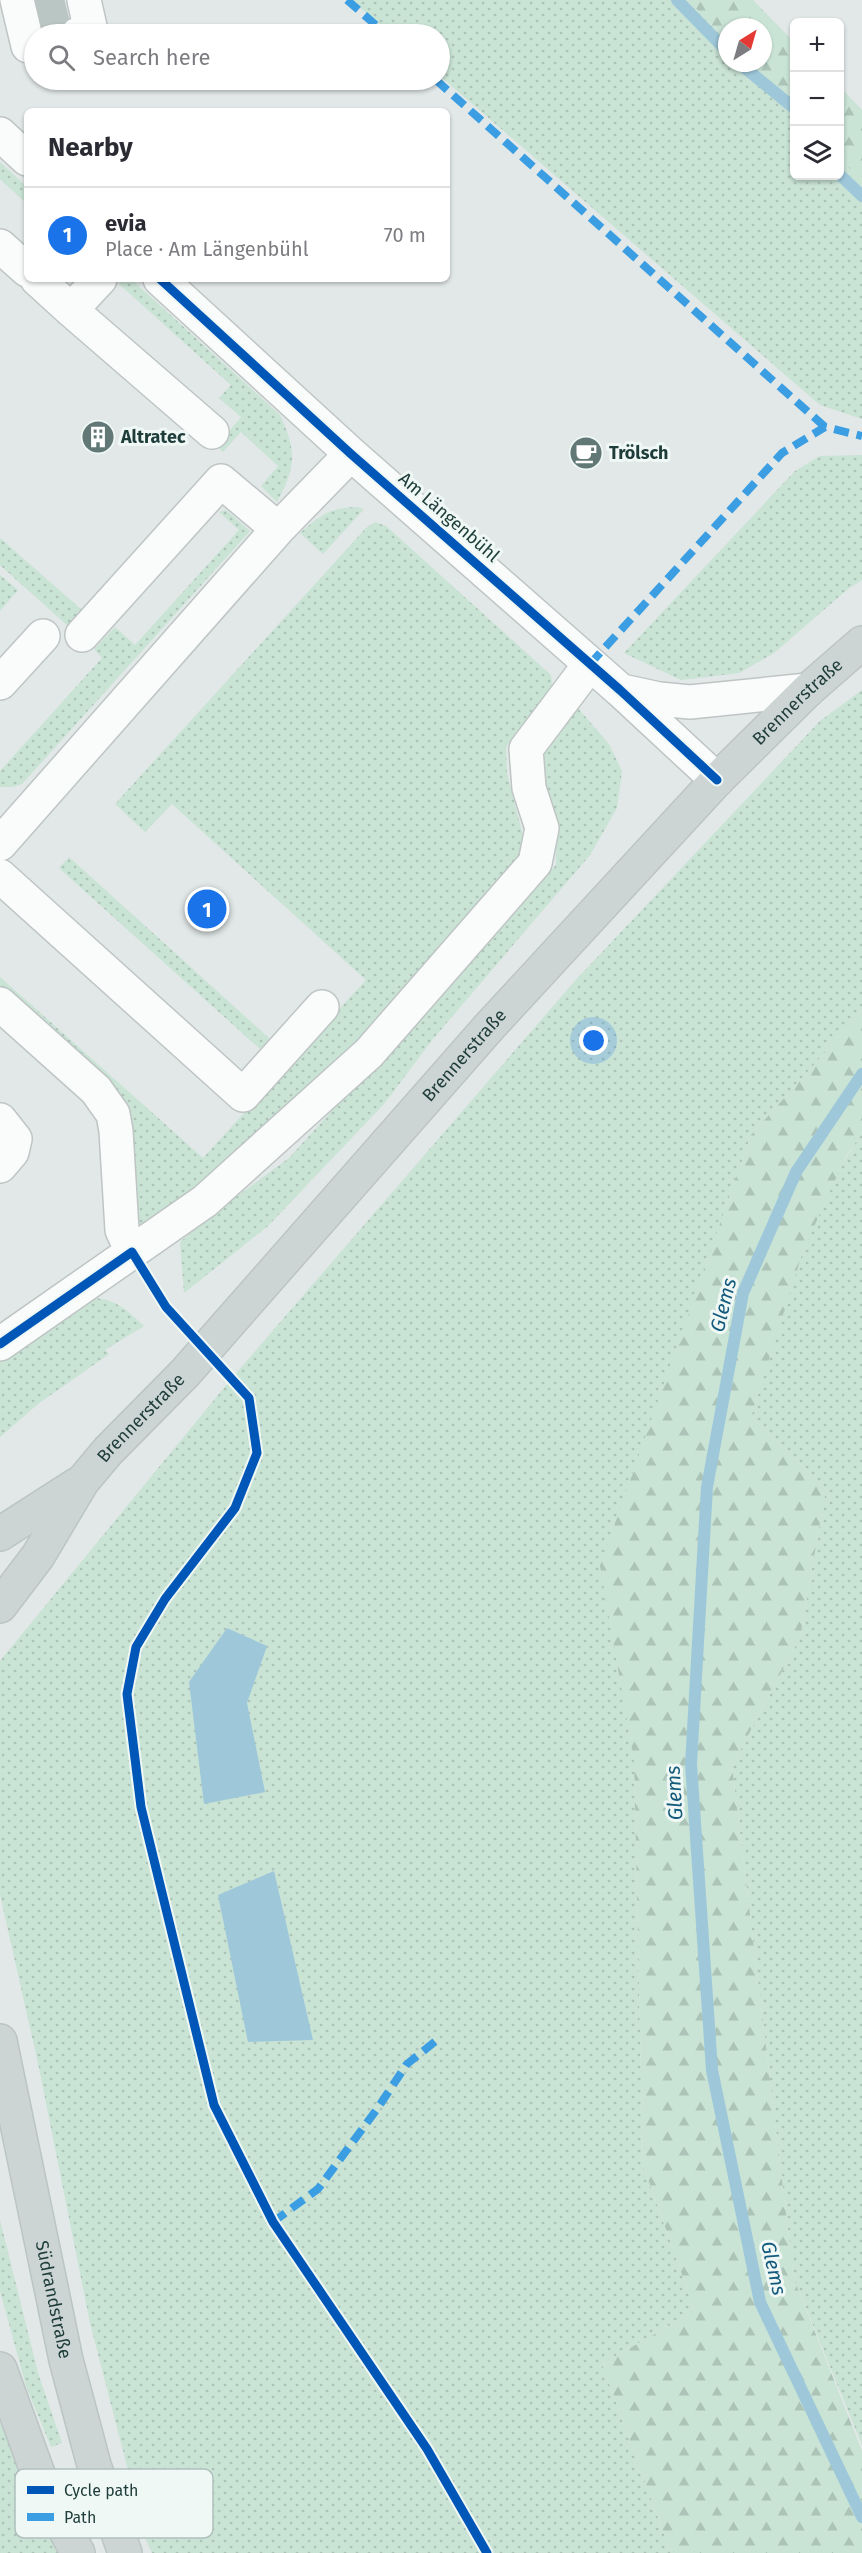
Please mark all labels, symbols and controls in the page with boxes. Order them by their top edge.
north arrow [718,18,772,72]
map controls [790,18,844,180]
button: + [790,18,844,72]
search box [24,24,450,90]
icon: search [45,41,78,74]
text: Search here [93,44,211,71]
button: − [790,72,844,126]
button: layers [790,126,844,180]
text: Nearby [48,132,133,163]
text: evia [105,210,147,237]
text: 1 [63,223,72,247]
text: 70 m [384,223,426,247]
text: Place · Am Längenbühl [105,237,309,261]
building icon: Altratec [80,419,116,455]
place label: Altratec [120,426,186,448]
cafe icon: Trölsch [568,435,604,471]
place label: Trölsch [609,442,668,464]
street label: Am Längenbühl [394,467,504,567]
street label: Brennerstraße [748,654,847,750]
pin: 1 [188,886,226,932]
street label: Brennerstraße [418,1004,511,1106]
your location [579,1026,608,1055]
water label: Glems [705,1276,741,1334]
street label: Brennerstraße [92,1369,189,1467]
water label: Glems [661,1765,687,1821]
street label: Südrandstraße [31,2239,76,2361]
water label: Glems [756,2239,792,2297]
legend [15,2469,213,2538]
text: Cycle path [64,2481,138,2500]
text: Path [64,2508,96,2527]

